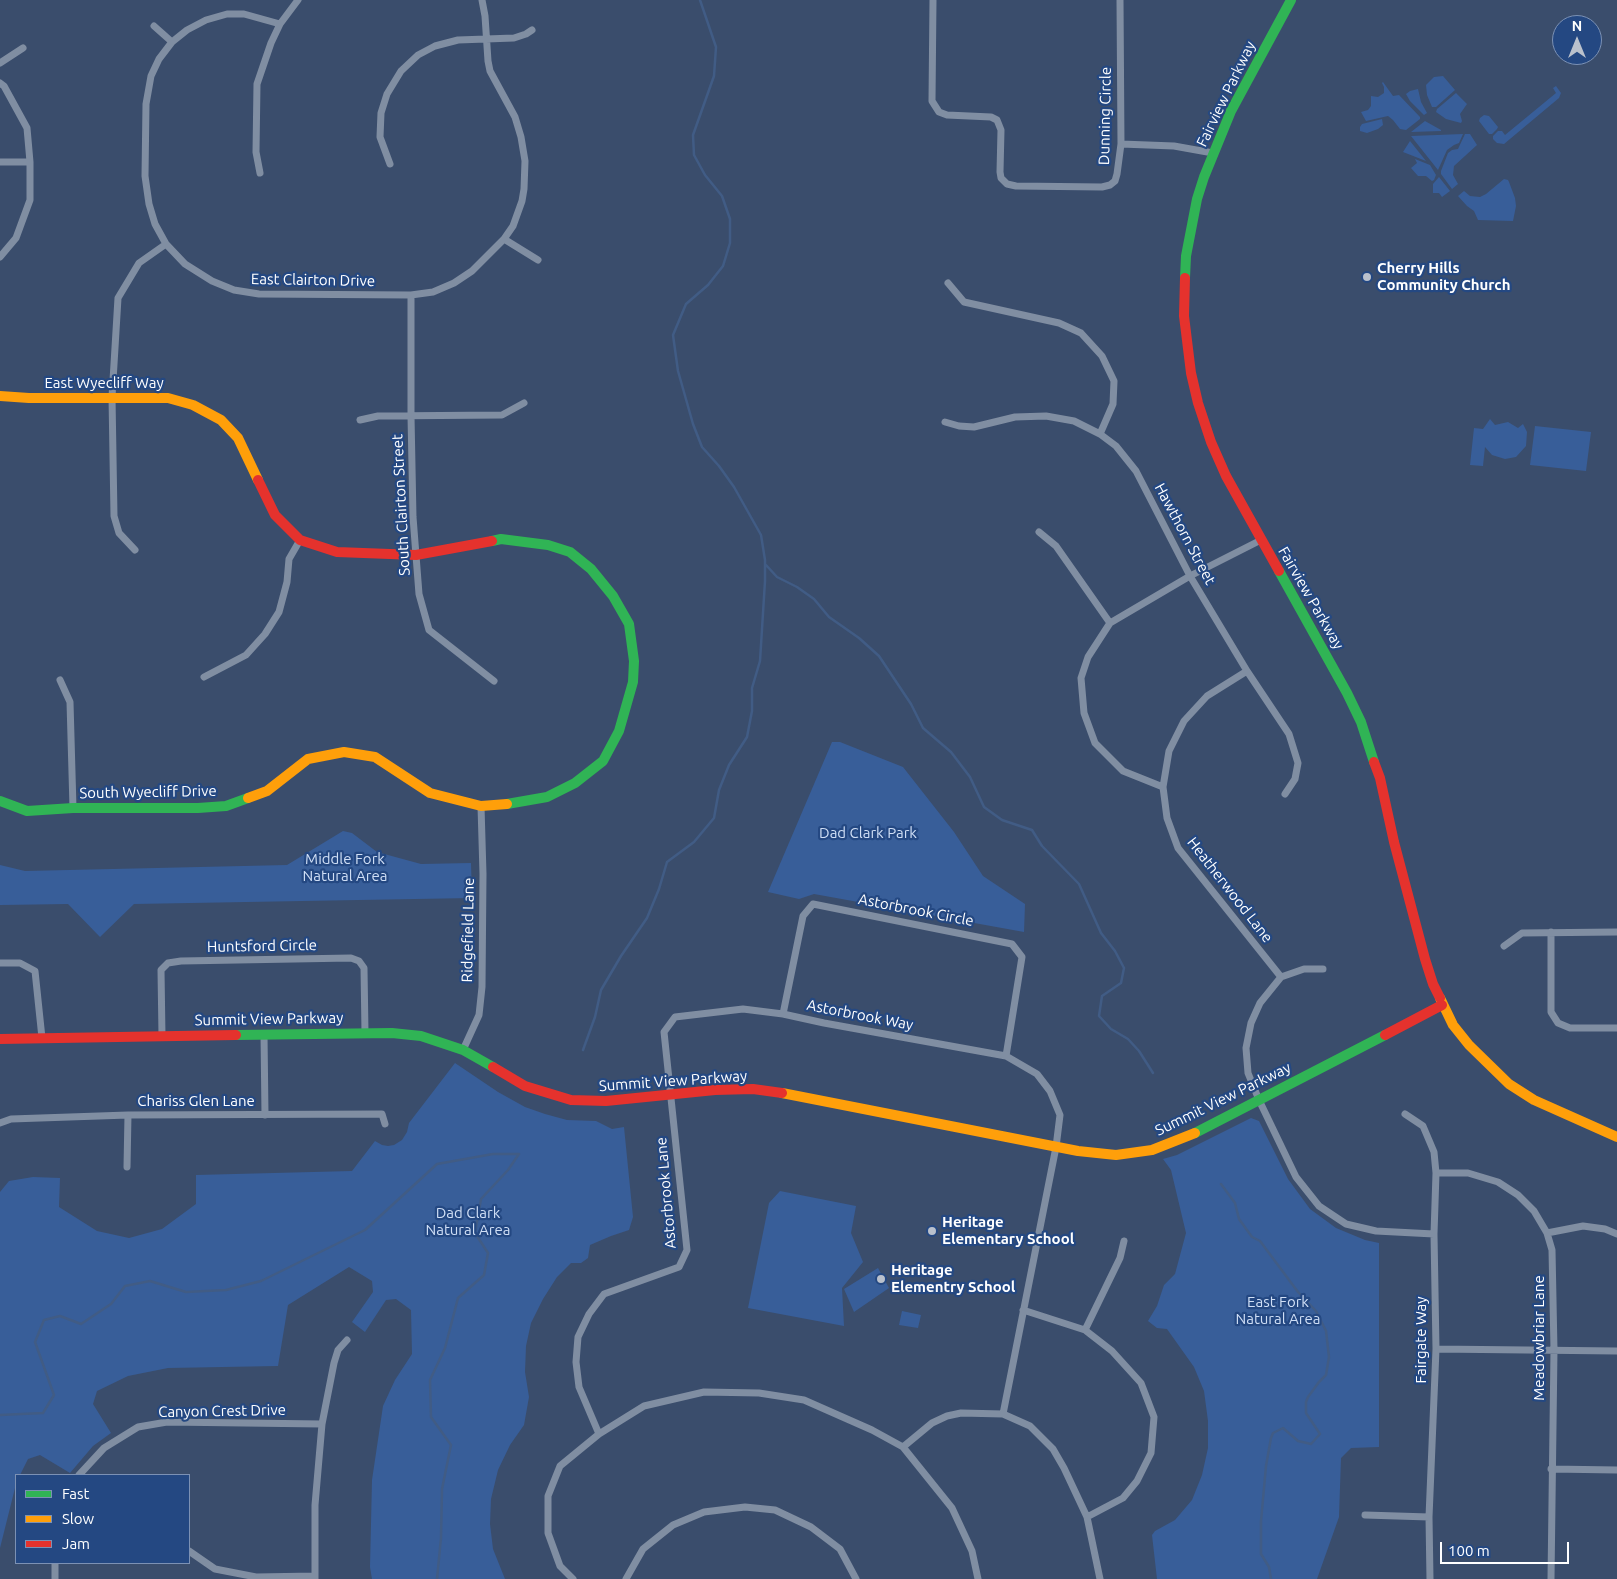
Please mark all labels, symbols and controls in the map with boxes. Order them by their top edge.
north arrow [1552,15,1602,65]
text: N [1572,18,1582,34]
street label: Fairview Parkway [1193,38,1259,150]
street label: Dunning Circle [1095,67,1115,165]
place label: Cherry Hills Community Church [1377,259,1510,294]
street label: East Clairton Drive [251,270,375,290]
marker: Cherry Hills Community Church [1361,271,1373,283]
street label: East Wyecliff Way [44,374,164,392]
street label: South Clairton Street [388,434,414,576]
street label: Hawthorn Street [1151,480,1219,588]
street label: Fairview Parkway [1274,544,1348,652]
street label: South Wyecliff Drive [79,782,217,802]
park label: Dad Clark Park [819,824,917,842]
street label: Heatherwood Lane [1183,834,1277,946]
park label: Middle Fork Natural Area [302,850,388,885]
street label: Ridgefield Lane [458,878,478,982]
street label: Astorbrook Circle [857,890,975,930]
street label: Huntsford Circle [207,936,317,956]
street label: Astorbrook Way [805,996,915,1034]
street label: Summit View Parkway [195,1009,343,1029]
street label: Summit View Parkway [1152,1058,1294,1140]
street label: Summit View Parkway [598,1067,748,1095]
street label: Chariss Glen Lane [137,1092,255,1110]
street label: Astorbrook Lane [652,1136,680,1250]
park label: Dad Clark Natural Area [425,1204,511,1239]
place label: Heritage Elementary School [942,1213,1074,1248]
marker: Heritage Elementary School [926,1225,938,1237]
place label: Heritage Elementry School [891,1261,1015,1296]
marker: Heritage Elementry School [875,1273,887,1285]
street label: Meadowbriar Lane [1530,1275,1548,1401]
park label: East Fork Natural Area [1235,1293,1321,1328]
street label: Fairgate Way [1412,1297,1430,1383]
street label: Canyon Crest Drive [158,1401,286,1421]
legend [15,1474,190,1564]
text: Fast [62,1485,89,1502]
text: Slow [62,1510,94,1527]
scale bar [1442,1532,1571,1564]
text: Jam [62,1535,90,1552]
text: 100 m [1448,1542,1490,1559]

